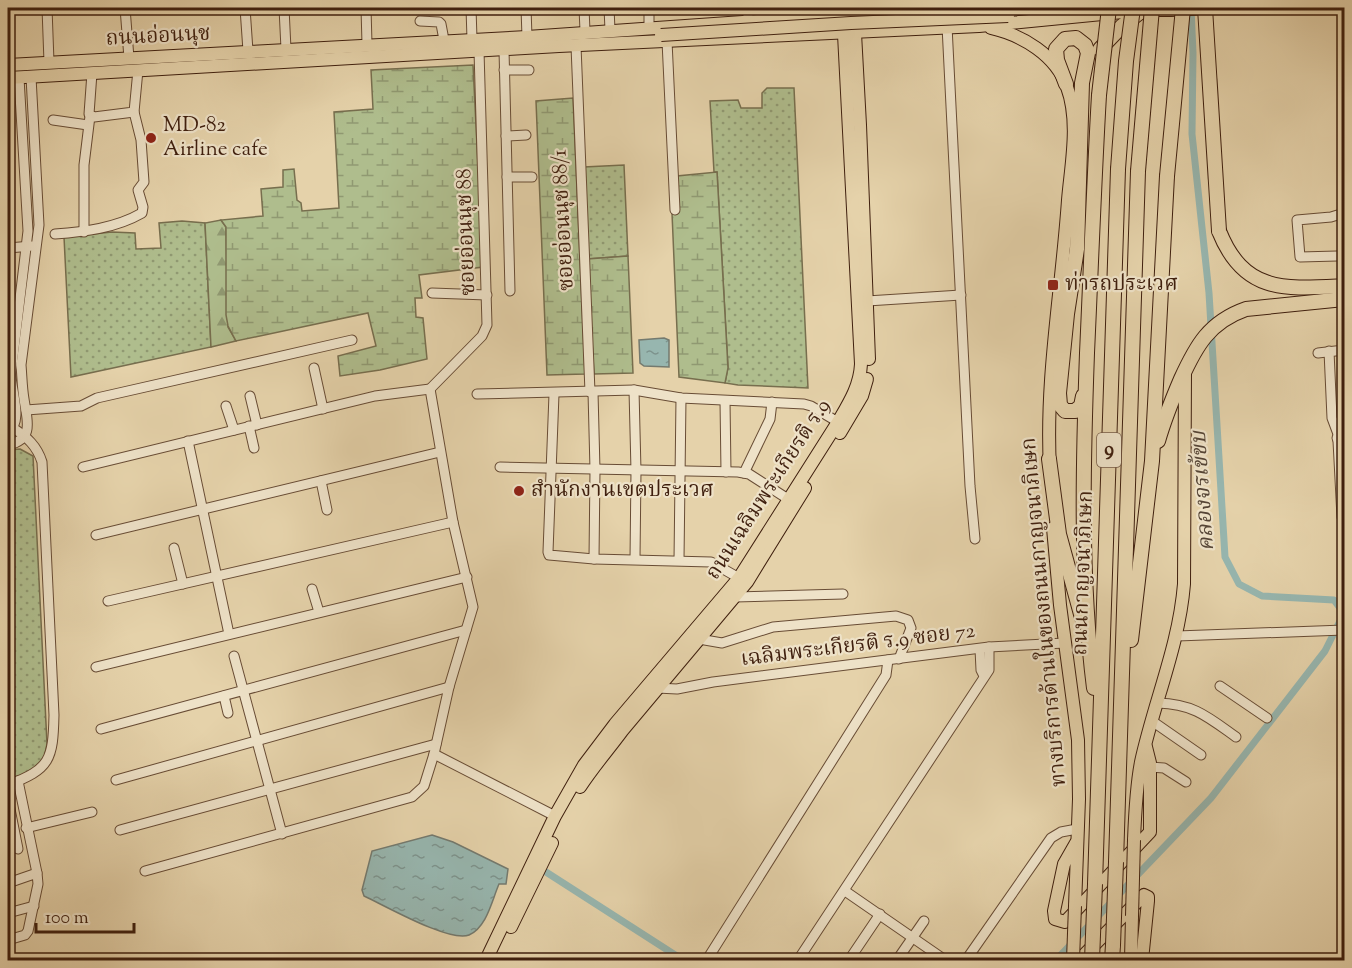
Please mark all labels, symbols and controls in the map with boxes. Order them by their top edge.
street label: ถนนอ่อนนุช [105,19,211,55]
place label: MD-82 Airline cafe [163,111,268,165]
marker: MD-82 Airline cafe [144,131,158,145]
street label: ซอยอ่อนนุช 88/1 [545,149,583,291]
street label: ซอยอ่อนนุช 88 [450,168,484,296]
place label: ท่ารถประเวศ [1065,270,1178,300]
marker: ท่ารถประเวศ [1046,278,1060,292]
street label: ถนนเฉลิมพระเกียรติ ร.9 [699,394,839,586]
water label: คลองจรเข้ขบ [1184,429,1224,552]
road number: 9 [1097,433,1121,467]
street label: ทางบริการด้านในของถนนกาญจนาภิเษก [1013,436,1075,788]
place label: สำนักงานเขตประเวศ [531,476,714,506]
marker: สำนักงานเขตประเวศ [512,484,526,498]
street label: ถนนกาญจนาภิเษก [1066,490,1102,656]
street label: เฉลิมพระเกียรติ ร.9 ซอย 72 [739,617,977,675]
scale bar [36,896,134,934]
text: 100 m [45,906,89,932]

